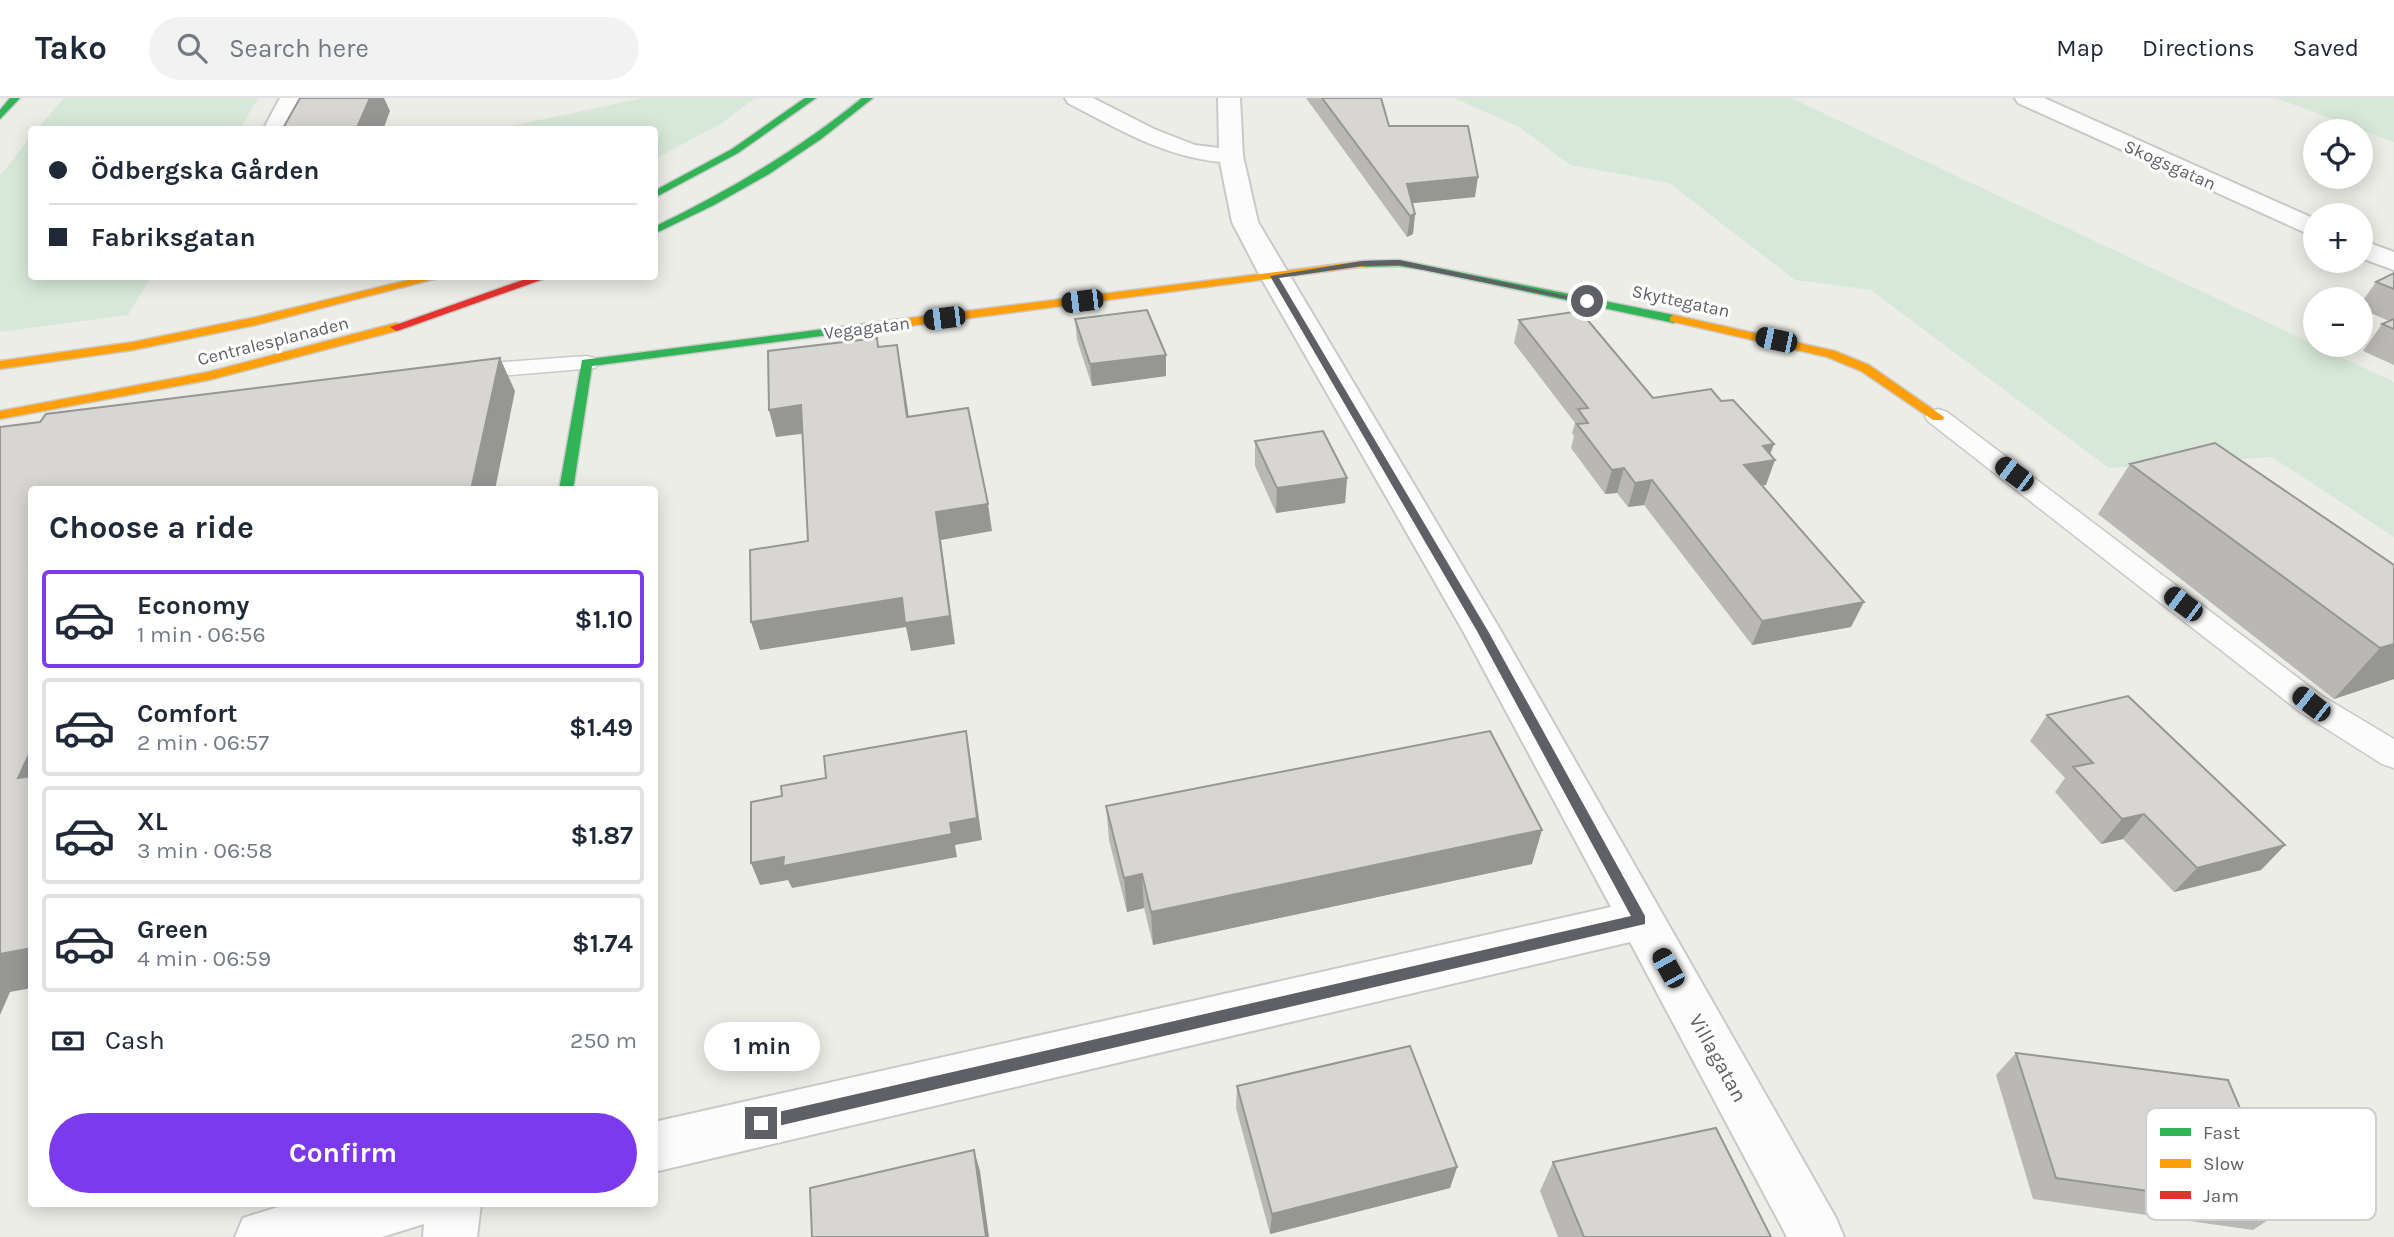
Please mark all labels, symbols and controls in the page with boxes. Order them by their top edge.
search box [149,17,639,80]
text: Tako [35,29,107,67]
icon: search [173,29,211,67]
text: Search here [229,33,369,64]
text: Map [2056,34,2104,62]
text: Directions [2142,34,2255,62]
text: Saved [2293,34,2359,62]
map controls [2303,119,2373,357]
button: locate [2303,119,2373,189]
street label: Skogsgatan [2121,135,2219,195]
text: Ödbergska Gården [91,155,319,186]
button: + [2303,203,2373,273]
text: Fabriksgatan [91,222,256,253]
street label: Skyttegatan [1630,280,1732,322]
route start [1571,285,1603,317]
button: − [2303,287,2373,357]
car [1060,288,1105,314]
car [922,305,967,331]
street label: Centralesplanaden [195,312,351,370]
street label: Vegagatan [823,312,911,344]
car [1754,325,1799,355]
car [1991,453,2038,495]
text: Choose a ride [49,509,254,546]
car [2160,583,2207,625]
icon: car [53,588,116,651]
text: Economy [137,590,249,621]
text: $1.10 [575,604,633,635]
text: 1 min · 06:56 [137,621,266,648]
car [2288,683,2335,725]
icon: car [53,696,116,759]
text: Comfort [137,698,238,729]
text: $1.49 [569,712,633,743]
text: 2 min · 06:57 [137,729,269,756]
icon: car [53,804,116,867]
text: XL [137,806,168,837]
text: $1.87 [570,820,633,851]
text: 3 min · 06:58 [137,837,273,864]
icon: car [53,912,116,975]
text: Green [137,914,209,945]
text: $1.74 [572,928,633,959]
text: 4 min · 06:59 [137,945,271,972]
car [1649,945,1688,991]
street label: Villagatan [1684,1010,1752,1106]
callout: 1 min [703,1021,819,1070]
icon: cash [49,1022,87,1060]
text: Cash [105,1025,165,1056]
text: 250 m [570,1027,637,1054]
text: 1 min [733,1033,791,1060]
route end [745,1107,777,1139]
legend [2146,1108,2376,1220]
button: Confirm [49,1113,637,1193]
text: Fast [2203,1122,2240,1144]
text: Slow [2203,1153,2244,1175]
text: Jam [2203,1185,2239,1207]

